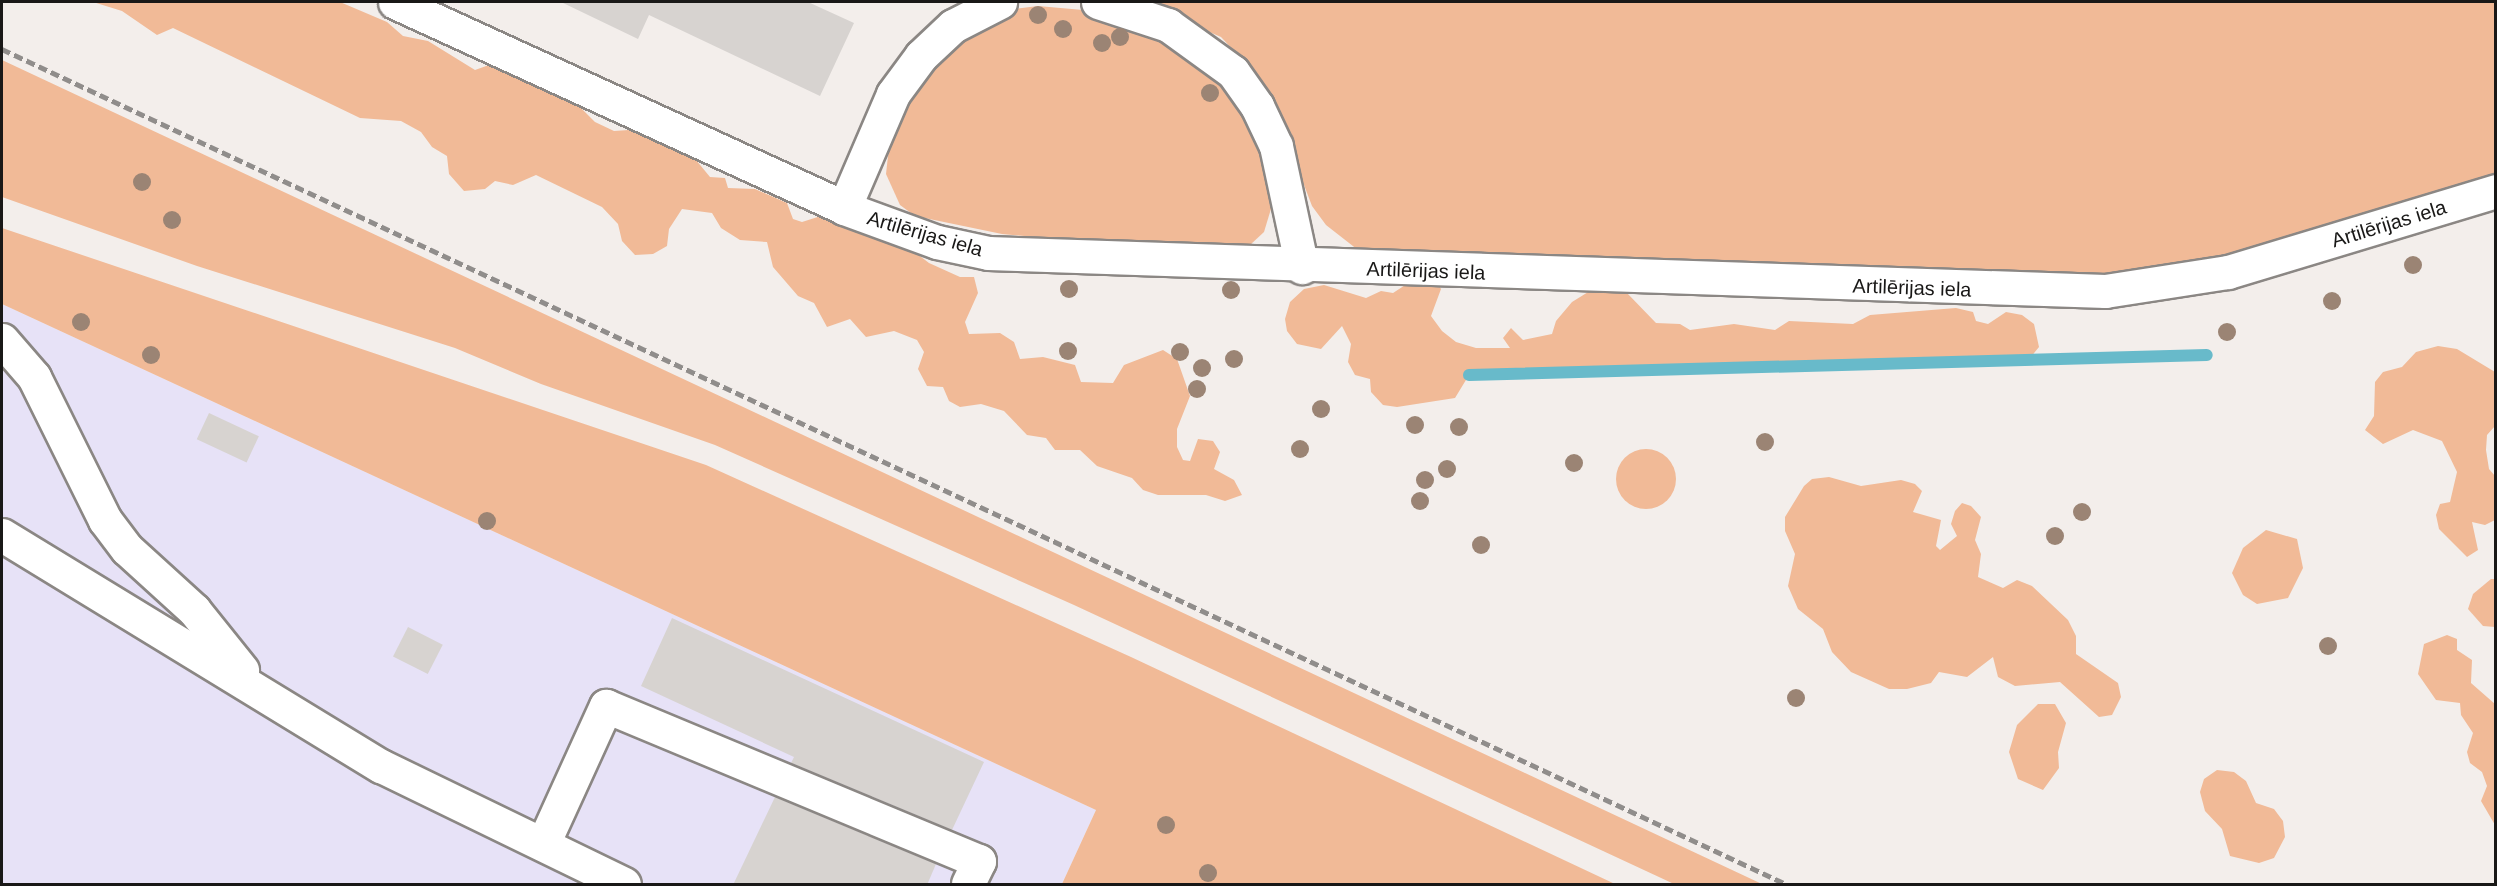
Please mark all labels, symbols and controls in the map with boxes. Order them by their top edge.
street label: Artilērijas iela [2329,195,2449,253]
street label: Artilērijas iela [865,206,985,262]
street label: Artilērijas iela [1366,257,1486,285]
street label: Artilērijas iela [1852,274,1972,302]

